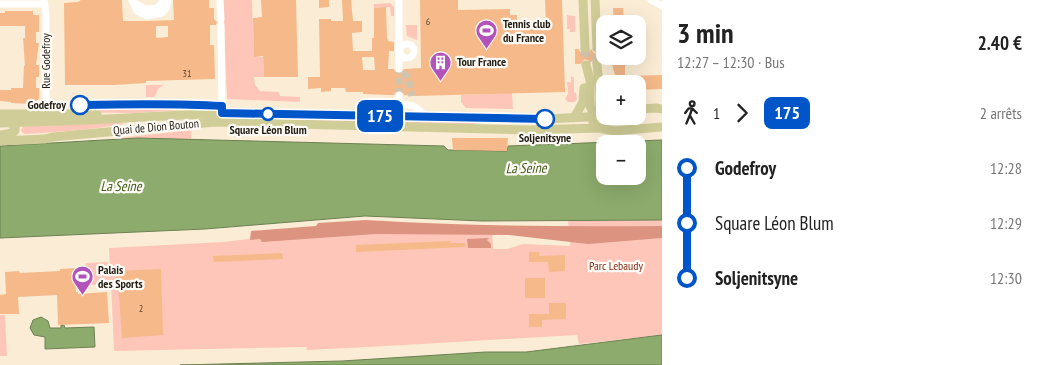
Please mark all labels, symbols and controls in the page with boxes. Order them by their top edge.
text: 3 min [677,14,734,51]
house number: 6 [426,15,431,28]
map controls [596,15,646,185]
button: layers [596,15,646,65]
place label: Tennis club du France [503,16,551,45]
sports icon: Tennis club du France [475,19,499,50]
text: 2.40 € [978,31,1022,55]
street label: Rue Godefroy [38,33,53,89]
building icon: Tour France [429,50,453,81]
text: 12:27 – 12:30 · Bus [677,52,785,72]
place label: Tour France [457,54,506,69]
house number: 31 [183,67,192,80]
button: + [596,75,646,125]
marker: Godefroy [70,95,90,115]
place label: Godefroy [27,97,66,112]
icon: walk [677,99,705,127]
icon: forward [728,99,756,127]
line badge: 175 [351,100,409,132]
text: 175 [774,101,800,124]
text: 1 [713,103,720,123]
text: 2 arrêts [980,103,1022,123]
text: 175 [367,104,393,127]
marker: Square Léon Blum [261,107,275,121]
marker: Soljenitsyne [535,109,555,129]
street label: Quai de Dion Bouton [112,115,199,138]
place label: Square Léon Blum [229,122,307,137]
place label: Soljenitsyne [519,130,571,145]
button: − [596,135,646,185]
text: Godefroy [715,156,776,180]
text: 12:28 [990,158,1022,178]
water label: La Seine [505,159,548,177]
water label: La Seine [101,177,143,195]
text: Square Léon Blum [715,211,834,235]
text: 12:29 [990,213,1022,233]
park label: Parc Lebaudy [589,258,644,273]
place label: Palais des Sports [98,262,143,291]
sports icon: Palais des Sports [70,265,94,296]
text: Soljenitsyne [715,266,798,290]
text: 12:30 [990,268,1022,288]
house number: 2 [139,302,143,315]

